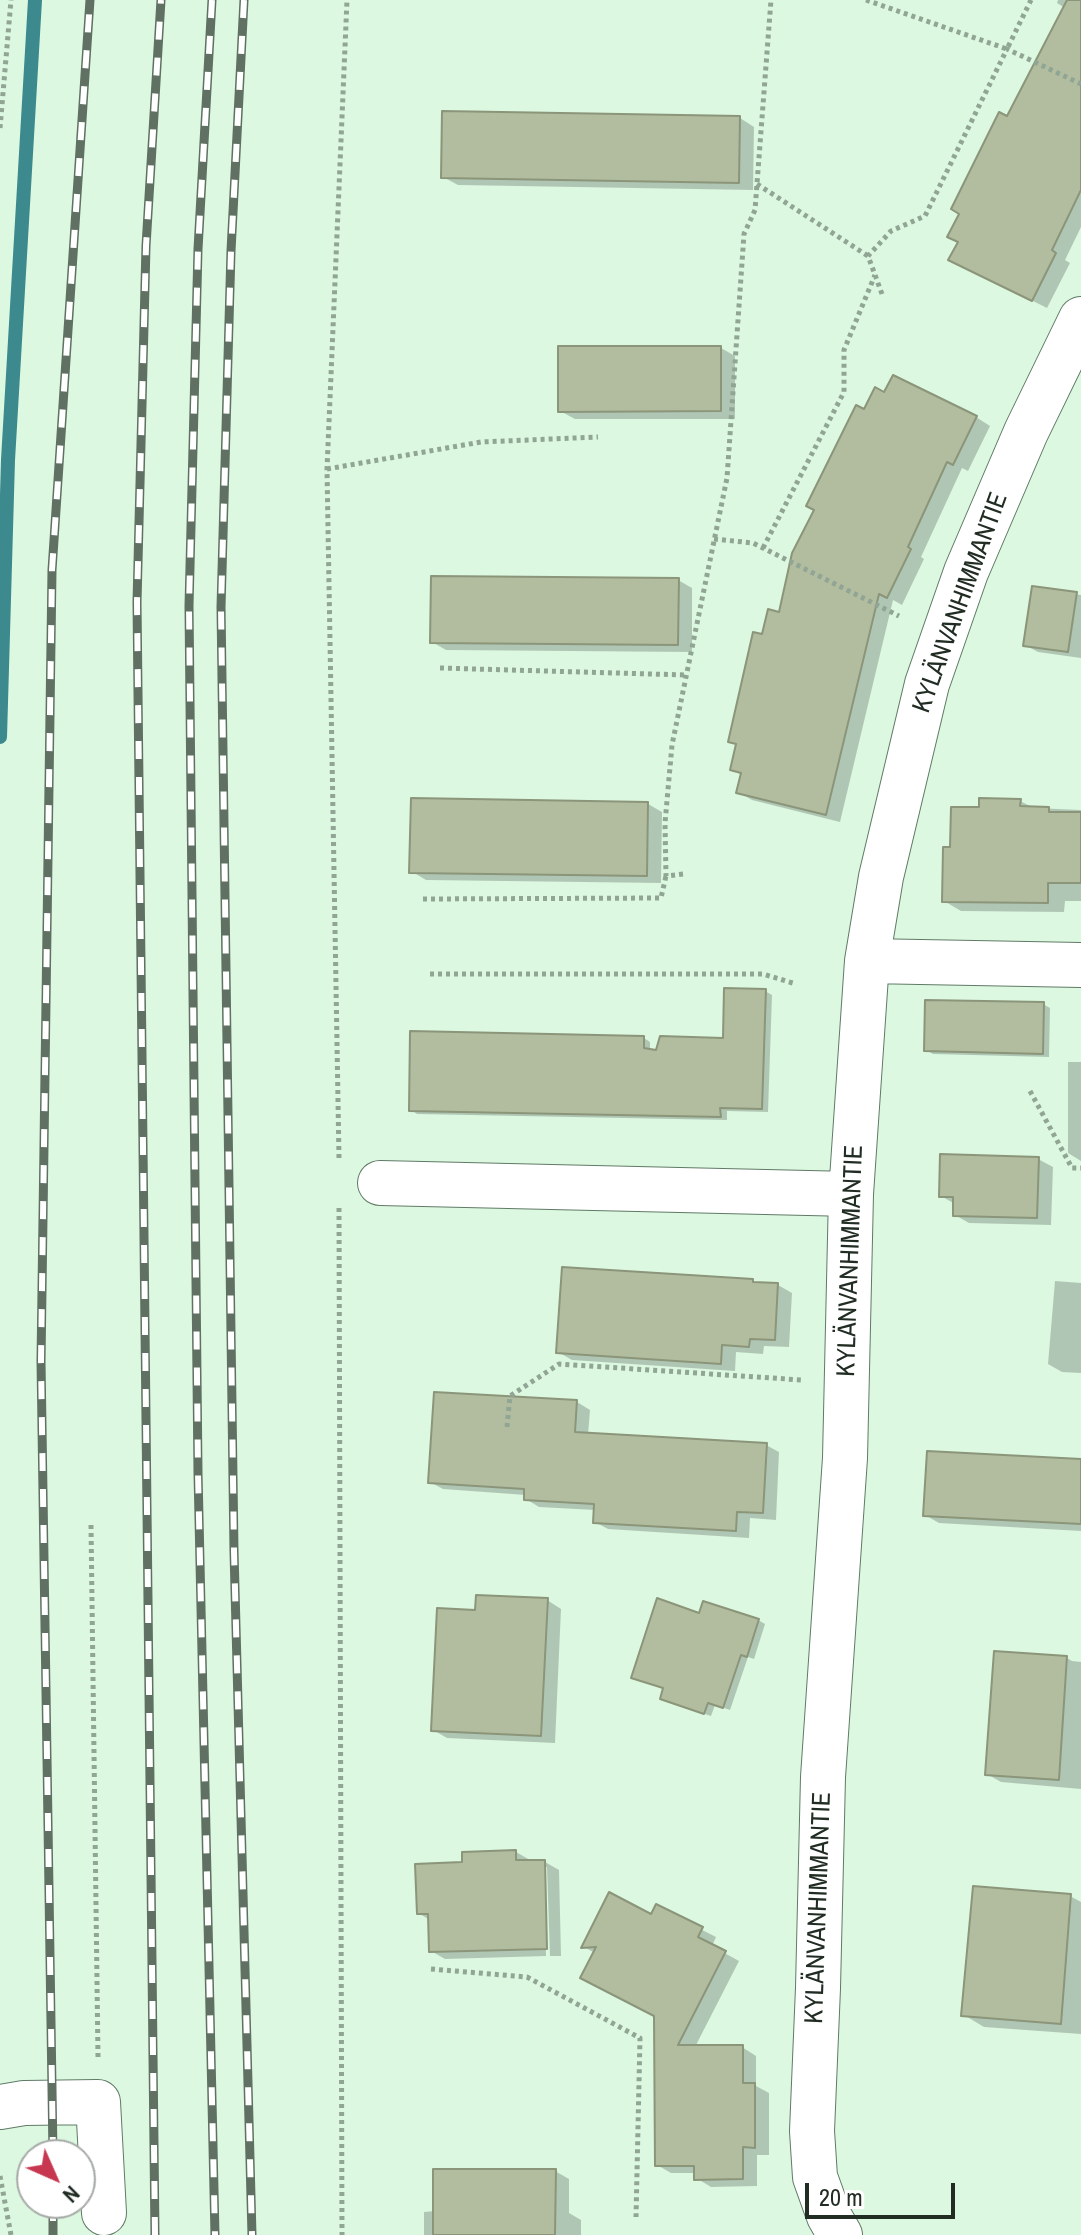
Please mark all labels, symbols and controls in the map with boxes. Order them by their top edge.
street label: KYLÄNVANHIMMANTIE [907,489,1015,717]
street label: KYLÄNVANHIMMANTIE [831,1145,871,1377]
street label: KYLÄNVANHIMMANTIE [799,1792,839,2024]
north arrow [16,2139,96,2219]
scale bar [809,2167,959,2217]
text: N [56,2179,87,2210]
text: 20 m [819,2181,863,2213]

